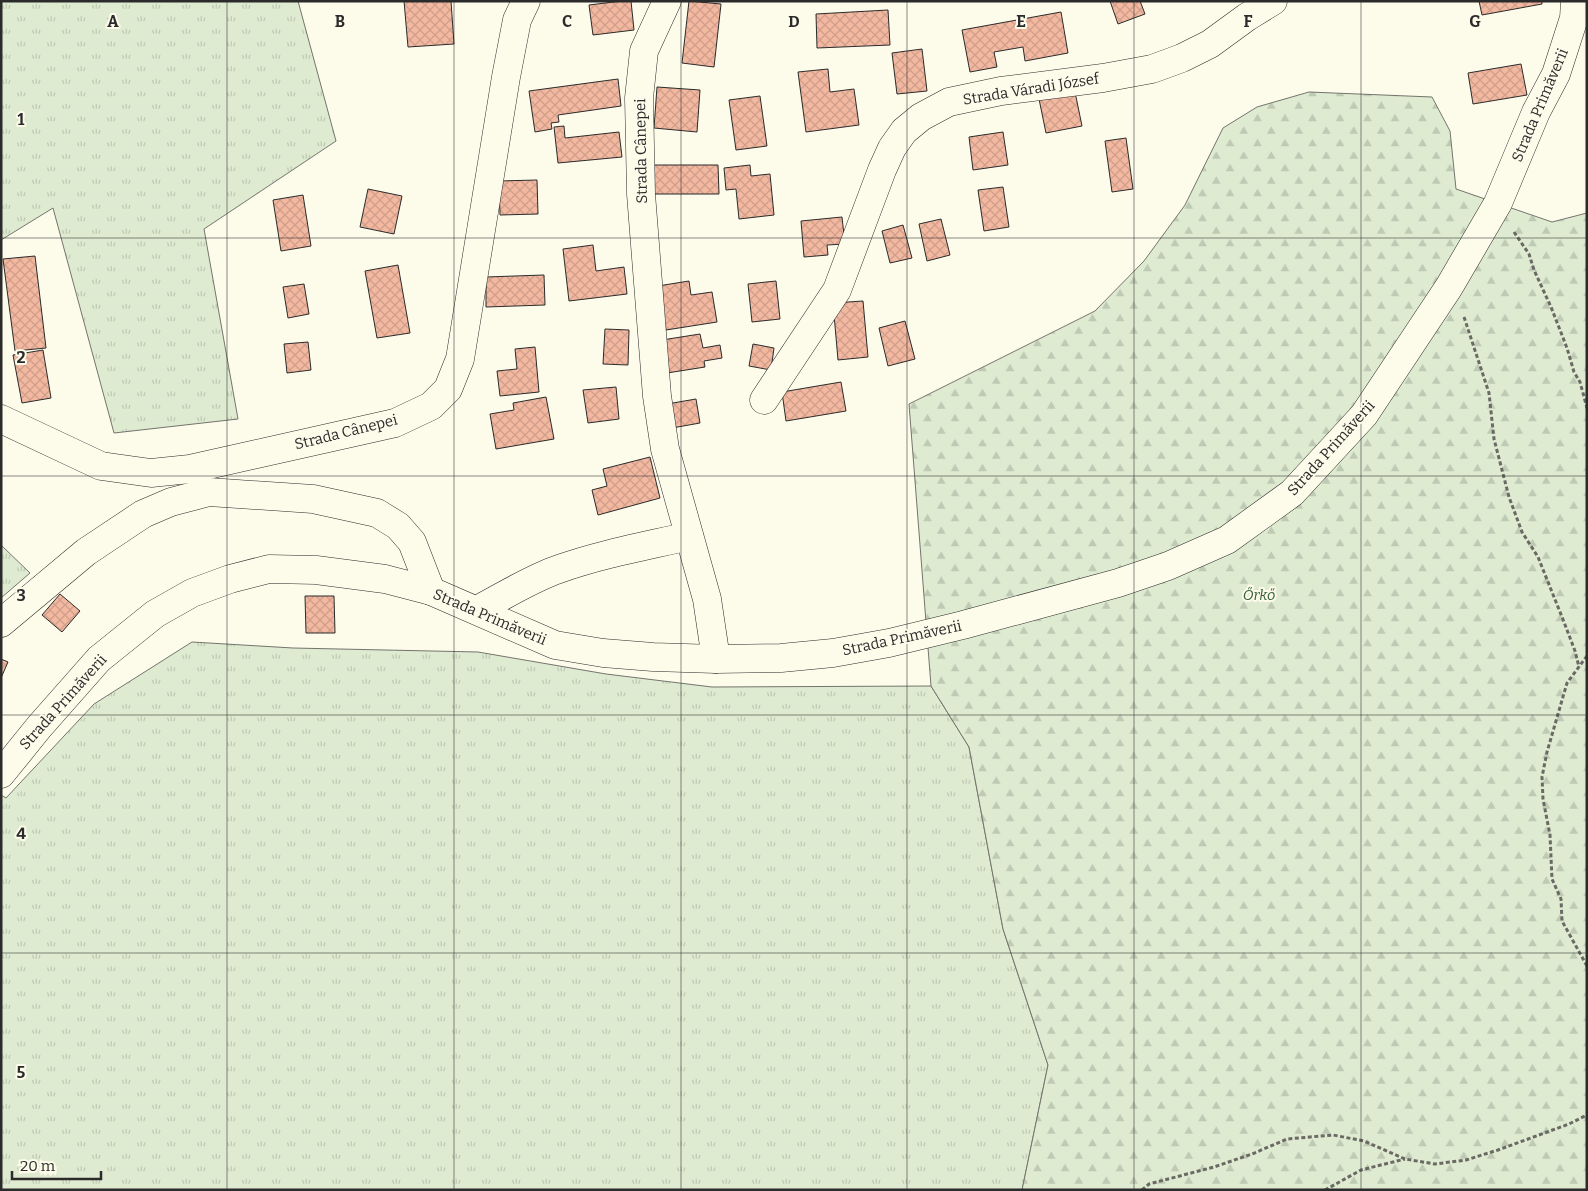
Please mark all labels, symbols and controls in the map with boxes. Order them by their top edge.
text: A [107,12,119,31]
text: B [335,12,345,31]
text: C [562,12,572,31]
text: D [788,12,800,31]
text: E [1016,12,1026,31]
text: F [1244,12,1253,31]
text: G [1469,12,1481,31]
street label: Strada Primăverii [1508,45,1572,164]
street label: Strada Váradi József [962,69,1102,109]
street label: Strada Cânepei [631,98,651,204]
text: 1 [18,110,25,129]
text: 2 [16,348,26,367]
street label: Strada Primăverii [1284,396,1379,499]
street label: Strada Cânepei [293,410,400,453]
street label: Strada Primăverii [431,585,550,649]
text: 3 [16,586,26,605]
park label: Őrkő [1243,586,1275,604]
street label: Strada Primăverii [841,616,964,659]
street label: Strada Primăverii [16,650,111,753]
text: 4 [16,824,26,843]
text: 5 [17,1063,26,1082]
scale bar [12,1148,101,1180]
text: 20 m [20,1157,56,1175]

